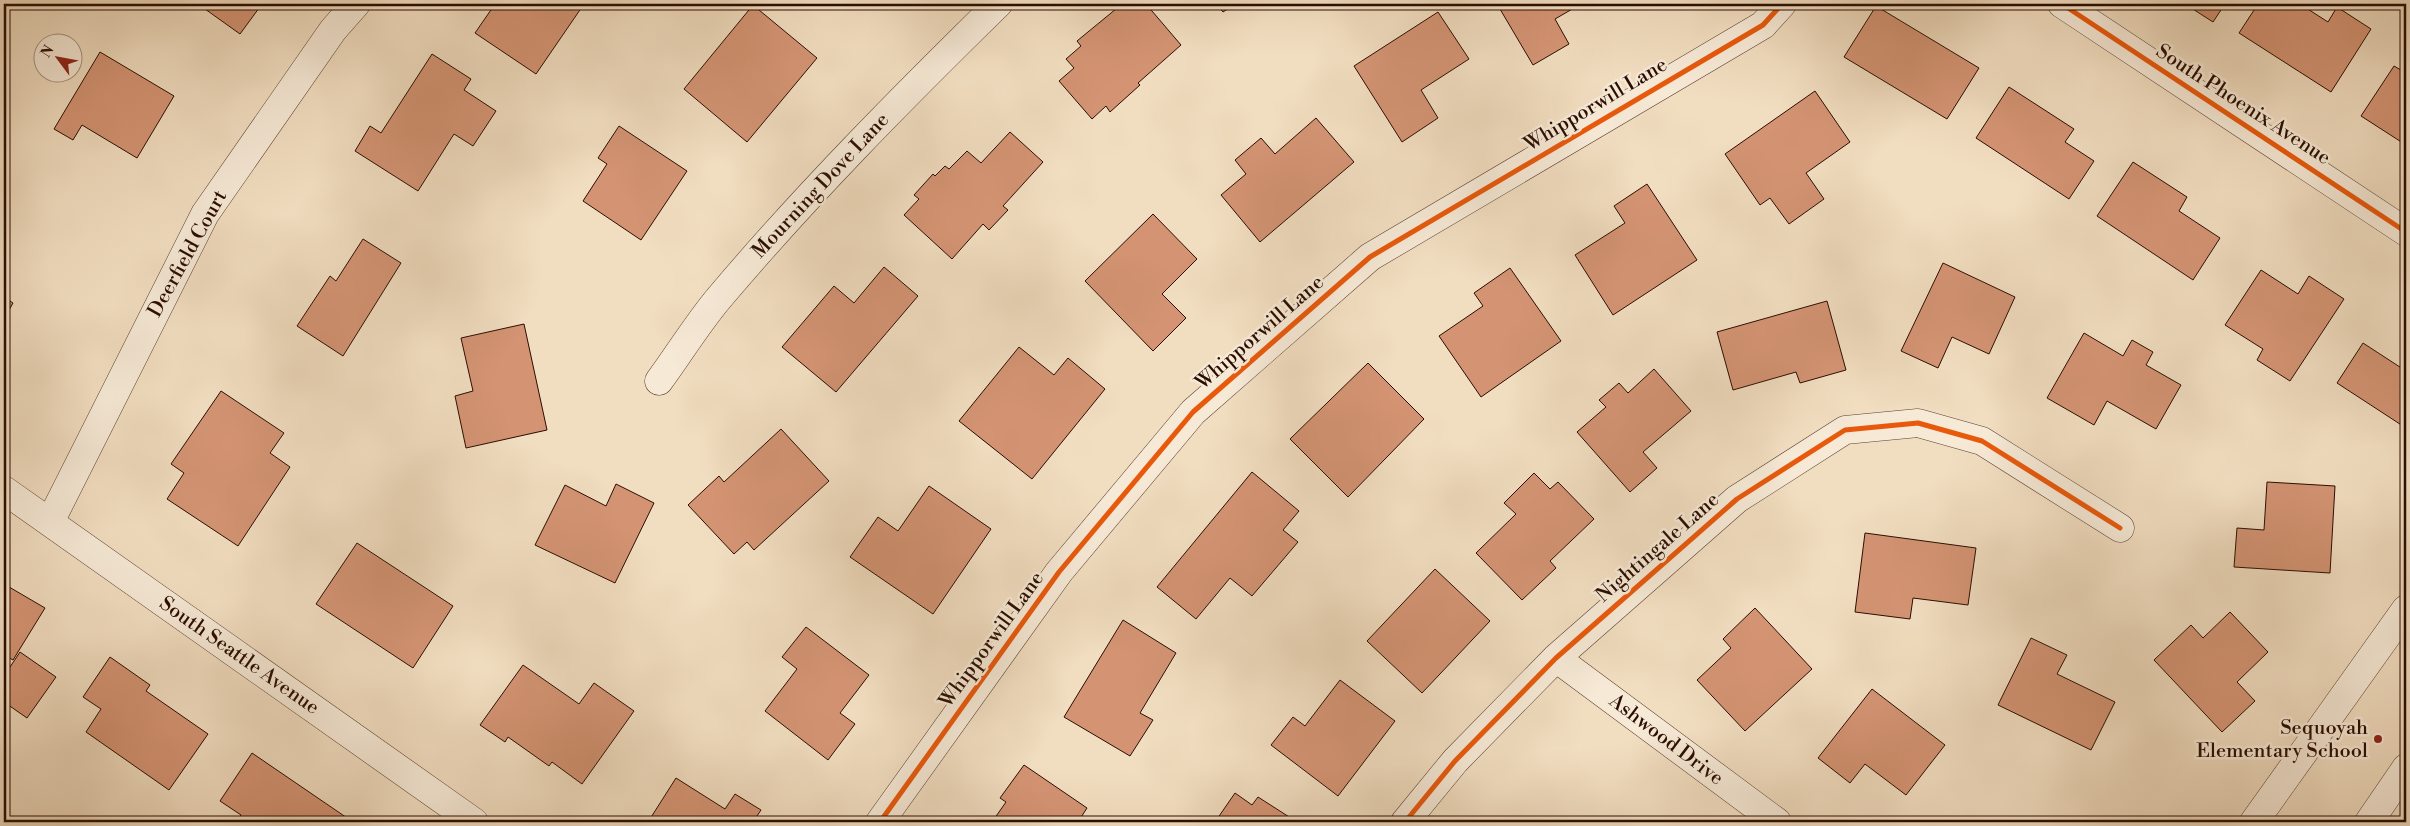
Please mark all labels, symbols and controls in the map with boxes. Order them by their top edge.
north arrow [32,32,82,82]
street label: South Phoenix Avenue [2151,39,2335,171]
text: N [37,42,58,61]
street label: Whipporwill Lane [1519,53,1672,158]
street label: Mourning Dove Lane [747,108,895,264]
street label: Deerfield Court [143,186,233,322]
street label: Whipporwill Lane [1190,270,1329,396]
street label: Nightingale Lane [1591,488,1725,608]
street label: Whipporwill Lane [934,567,1050,714]
street label: South Seattle Avenue [154,591,324,721]
street label: Ashwood Drive [1603,688,1728,791]
place label: Sequoyah Elementary School [2196,716,2368,764]
marker: Sequoyah Elementary School [2372,733,2384,745]

